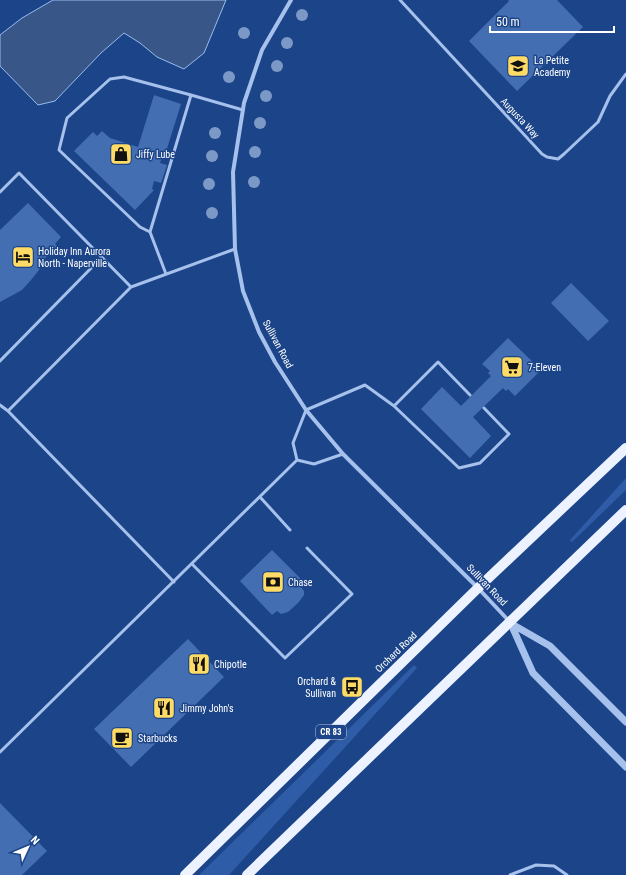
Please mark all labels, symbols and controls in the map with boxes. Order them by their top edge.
scale bar [490,8,614,34]
text: 50 m [496,15,520,29]
school or university icon: La Petite Academy [505,53,531,79]
place label: La Petite Academy [534,55,571,78]
street label: Augusta Way [498,96,542,140]
shop icon: Jiffy Lube [108,141,134,167]
place label: Jiffy Lube [136,149,175,160]
hotel icon: Holiday Inn Aurora North - Naperville [10,244,36,270]
place label: Holiday Inn Aurora North - Naperville [38,246,111,269]
street label: Sullivan Road [261,318,295,370]
supermarket icon: 7-Eleven [499,354,525,380]
place label: 7-Eleven [528,362,561,373]
street label: Sullivan Road [465,562,509,608]
bank icon: Chase [260,569,286,595]
place label: Chase [288,577,313,588]
street label: Orchard Road [373,629,419,675]
restaurant icon: Chipotle [186,651,212,677]
place label: Chipotle [214,659,247,670]
bus stop icon: Orchard & Sullivan [339,674,365,700]
place label: Orchard & Sullivan [297,676,337,699]
restaurant icon: Jimmy John's [151,695,177,721]
place label: Jimmy John's [180,703,234,714]
cafe icon: Starbucks [109,725,135,751]
road number: CR 83 [316,725,346,739]
place label: Starbucks [138,733,178,744]
north arrow [8,827,48,867]
text: N [28,833,42,848]

